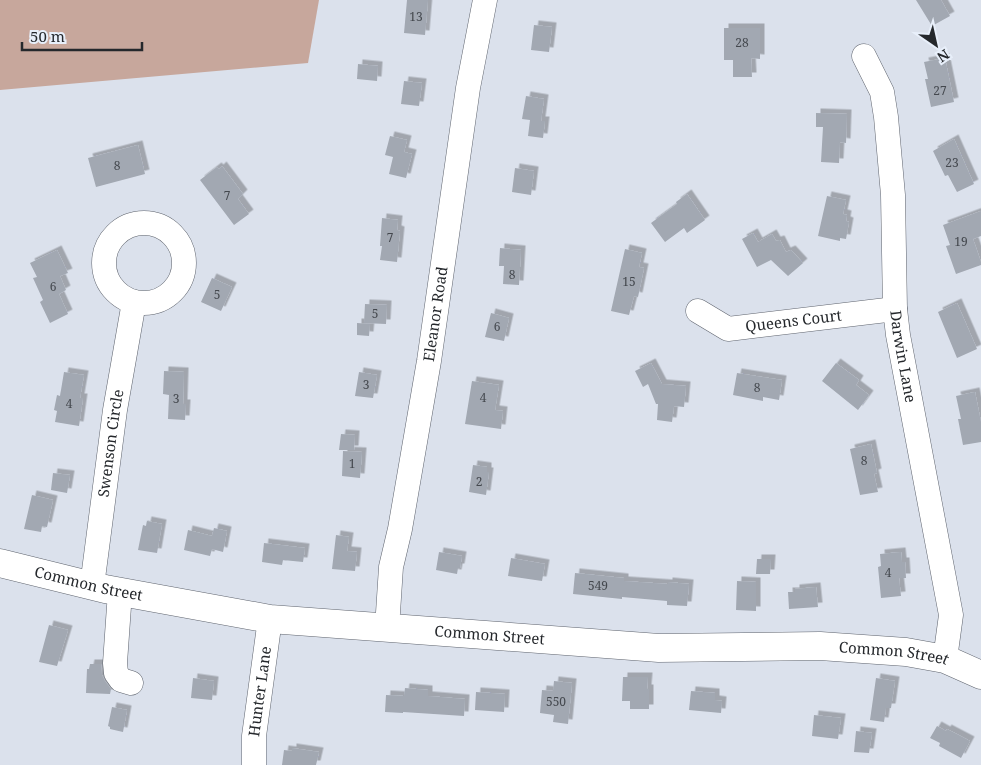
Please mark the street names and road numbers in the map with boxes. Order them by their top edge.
street label: Eleanor Road [418,265,451,363]
street label: Queens Court [744,304,843,336]
street label: Darwin Lane [886,309,922,404]
street label: Swenson Circle [93,387,127,498]
street label: Common Street [33,561,144,605]
street label: Common Street [434,620,545,648]
street label: Common Street [838,636,953,669]
street label: Hunter Lane [243,645,275,738]

